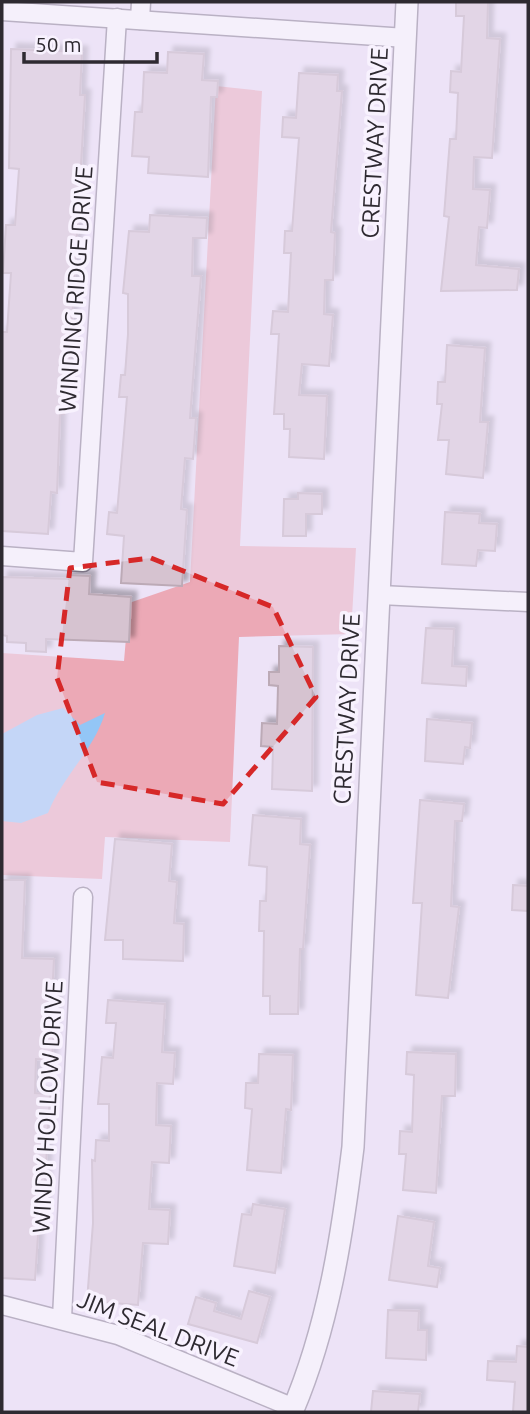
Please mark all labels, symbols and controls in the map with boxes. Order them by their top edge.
scale bar [24,21,158,65]
text: 50 m [35,32,82,56]
street label: CRESTWAY DRIVE [356,47,393,239]
street label: WINDING RIDGE DRIVE [53,165,98,413]
street label: CRESTWAY DRIVE [328,613,365,805]
street label: WINDY HOLLOW DRIVE [27,980,68,1234]
street label: JIM SEAL DRIVE [74,1285,243,1372]

